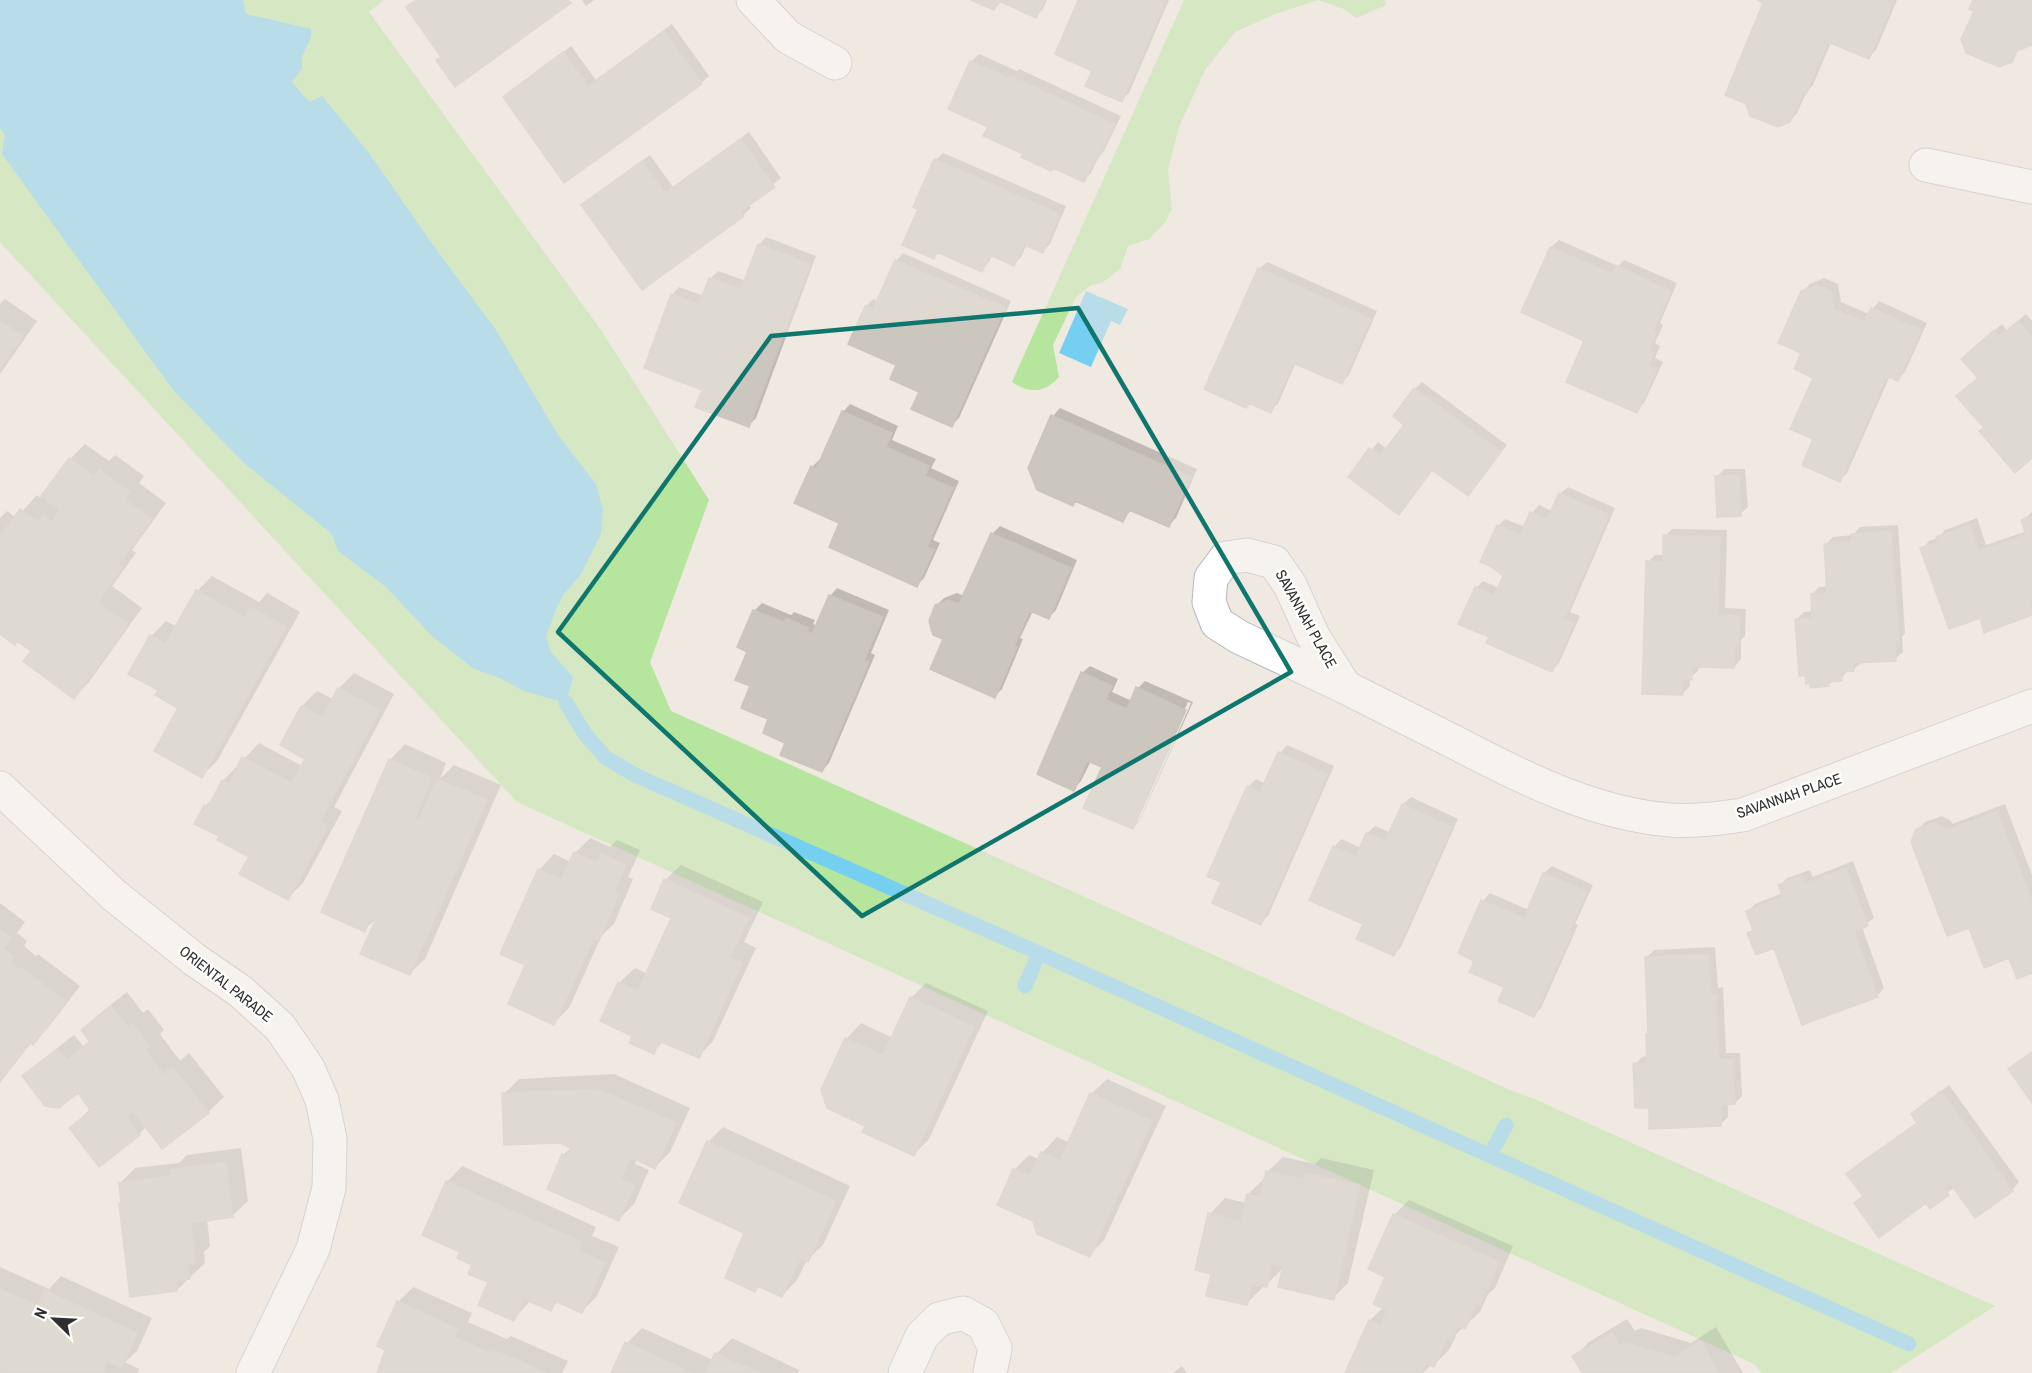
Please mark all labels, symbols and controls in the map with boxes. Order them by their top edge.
street label: SAVANNAH PLACE [1271,566,1342,672]
street label: SAVANNAH PLACE [1734,768,1844,823]
street label: ORIENTAL PARADE [175,940,277,1027]
north arrow [24,1289,84,1349]
text: N [28,1304,52,1322]

